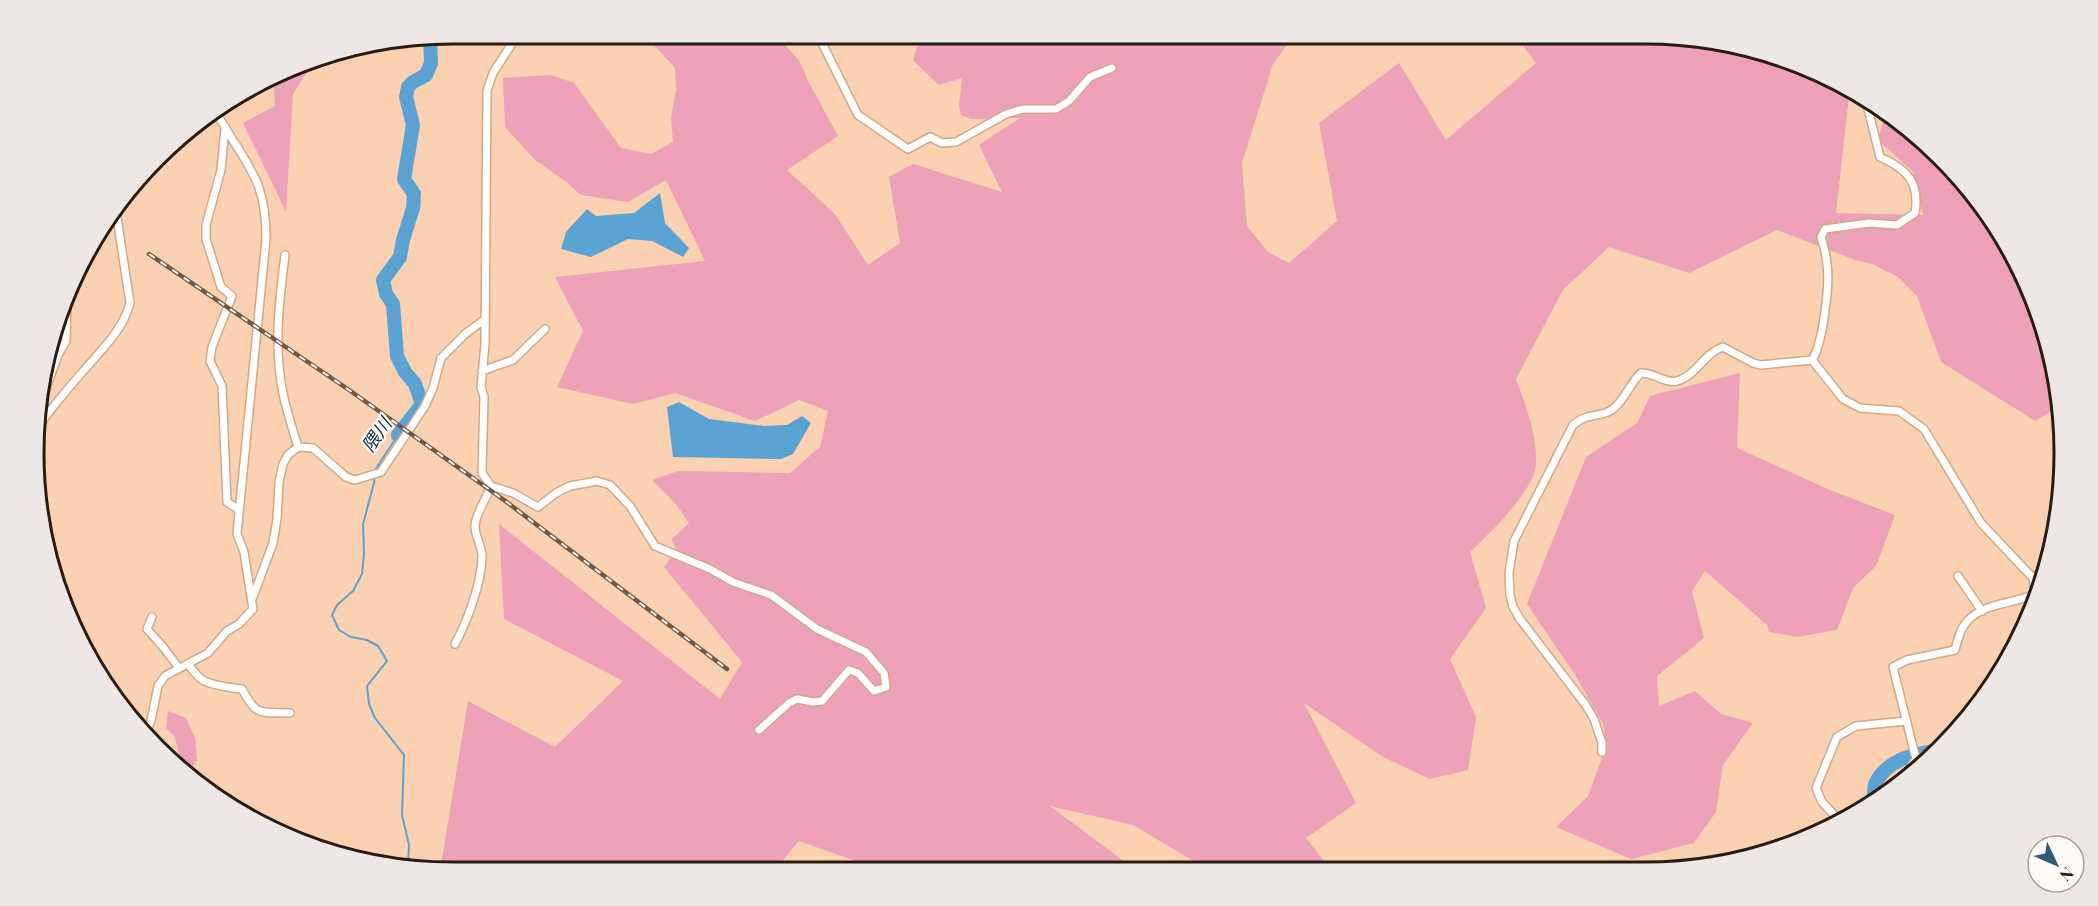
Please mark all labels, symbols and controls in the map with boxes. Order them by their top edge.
water label: 隈川 [356,411,397,456]
north arrow [2026,834,2086,894]
text: N [2055,863,2079,887]

